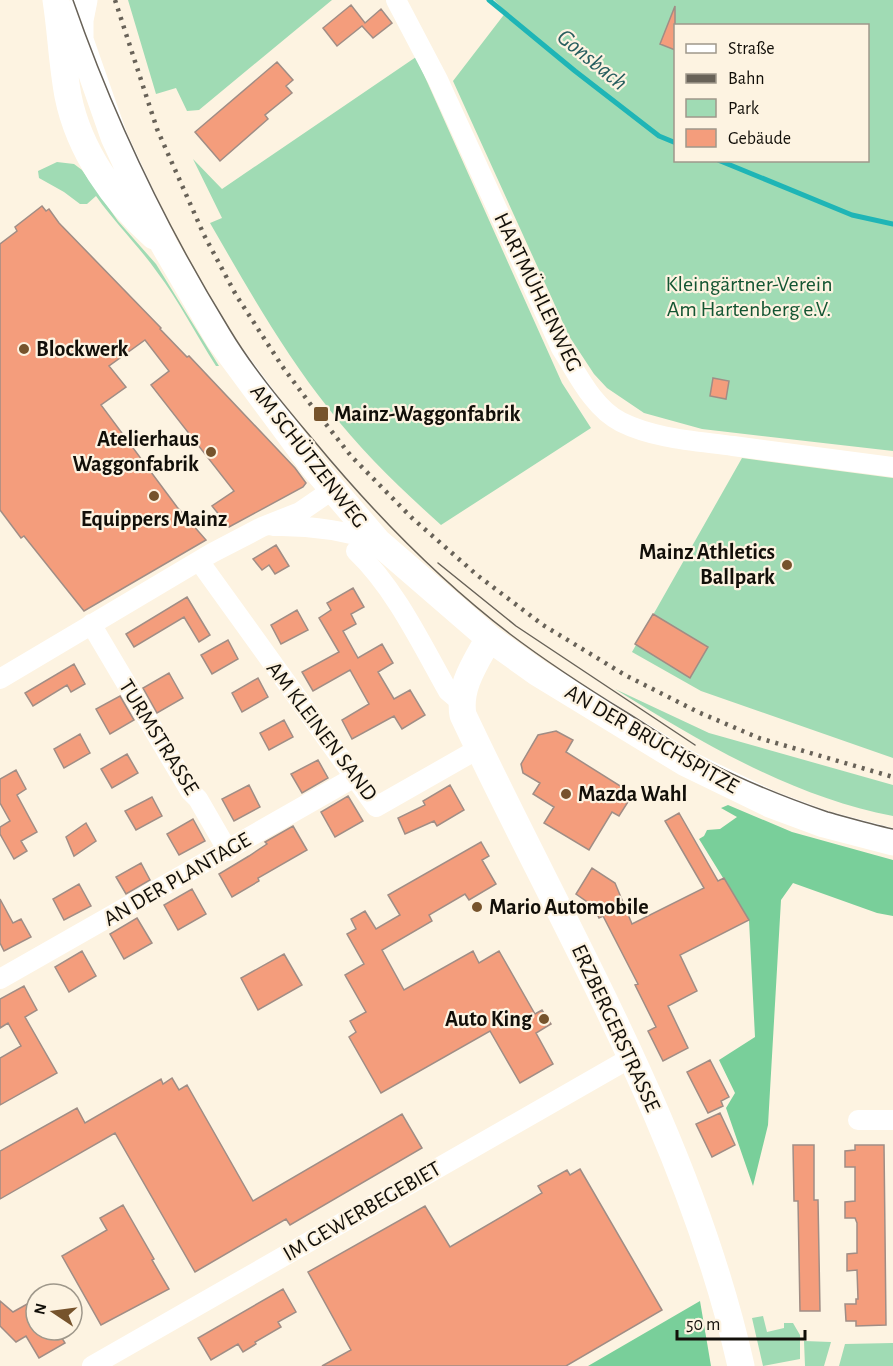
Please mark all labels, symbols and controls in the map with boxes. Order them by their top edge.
legend [674,24,869,162]
water label: Gonsbach [552,25,632,95]
text: Straße [728,40,774,58]
text: Bahn [728,70,764,88]
text: Park [728,100,760,118]
text: Gebäude [728,130,791,148]
street label: HARTMÜHLENWEG [490,209,586,375]
park label: Kleingärtner-Verein Am Hartenberg e.V. [665,273,833,320]
place label: Blockwerk [36,338,129,360]
marker: Blockwerk [17,342,31,356]
street label: AM SCHÜTZENWEG [246,380,372,532]
place label: Mainz-Waggonfabrik [334,403,520,425]
marker: Mainz-Waggonfabrik [312,405,330,423]
place label: Atelierhaus Waggonfabrik [72,428,199,475]
marker: Atelierhaus Waggonfabrik [204,445,218,459]
marker: Equippers Mainz [147,489,161,503]
place label: Equippers Mainz [81,508,227,530]
place label: Mainz Athletics Ballpark [639,541,775,588]
marker: Mainz Athletics Ballpark [780,558,794,572]
street label: AM KLEINEN SAND [263,657,381,805]
street label: TURMSTRASSE [115,676,203,799]
street label: AN DER BRUCHSPITZE [562,680,743,798]
place label: Mazda Wahl [578,783,687,805]
marker: Mazda Wahl [559,787,573,801]
street label: AN DER PLANTAGE [100,828,255,930]
place label: Mario Automobile [489,896,649,918]
marker: Mario Automobile [470,900,484,914]
street label: ERZBERGERSTRASSE [568,941,665,1115]
place label: Auto King [445,1008,533,1030]
marker: Auto King [537,1012,551,1026]
street label: IM GEWERBEGEBIET [279,1157,445,1265]
north arrow [24,1282,84,1342]
text: N [31,1302,49,1316]
scale bar [677,1303,804,1341]
text: 50 m [686,1316,720,1334]

